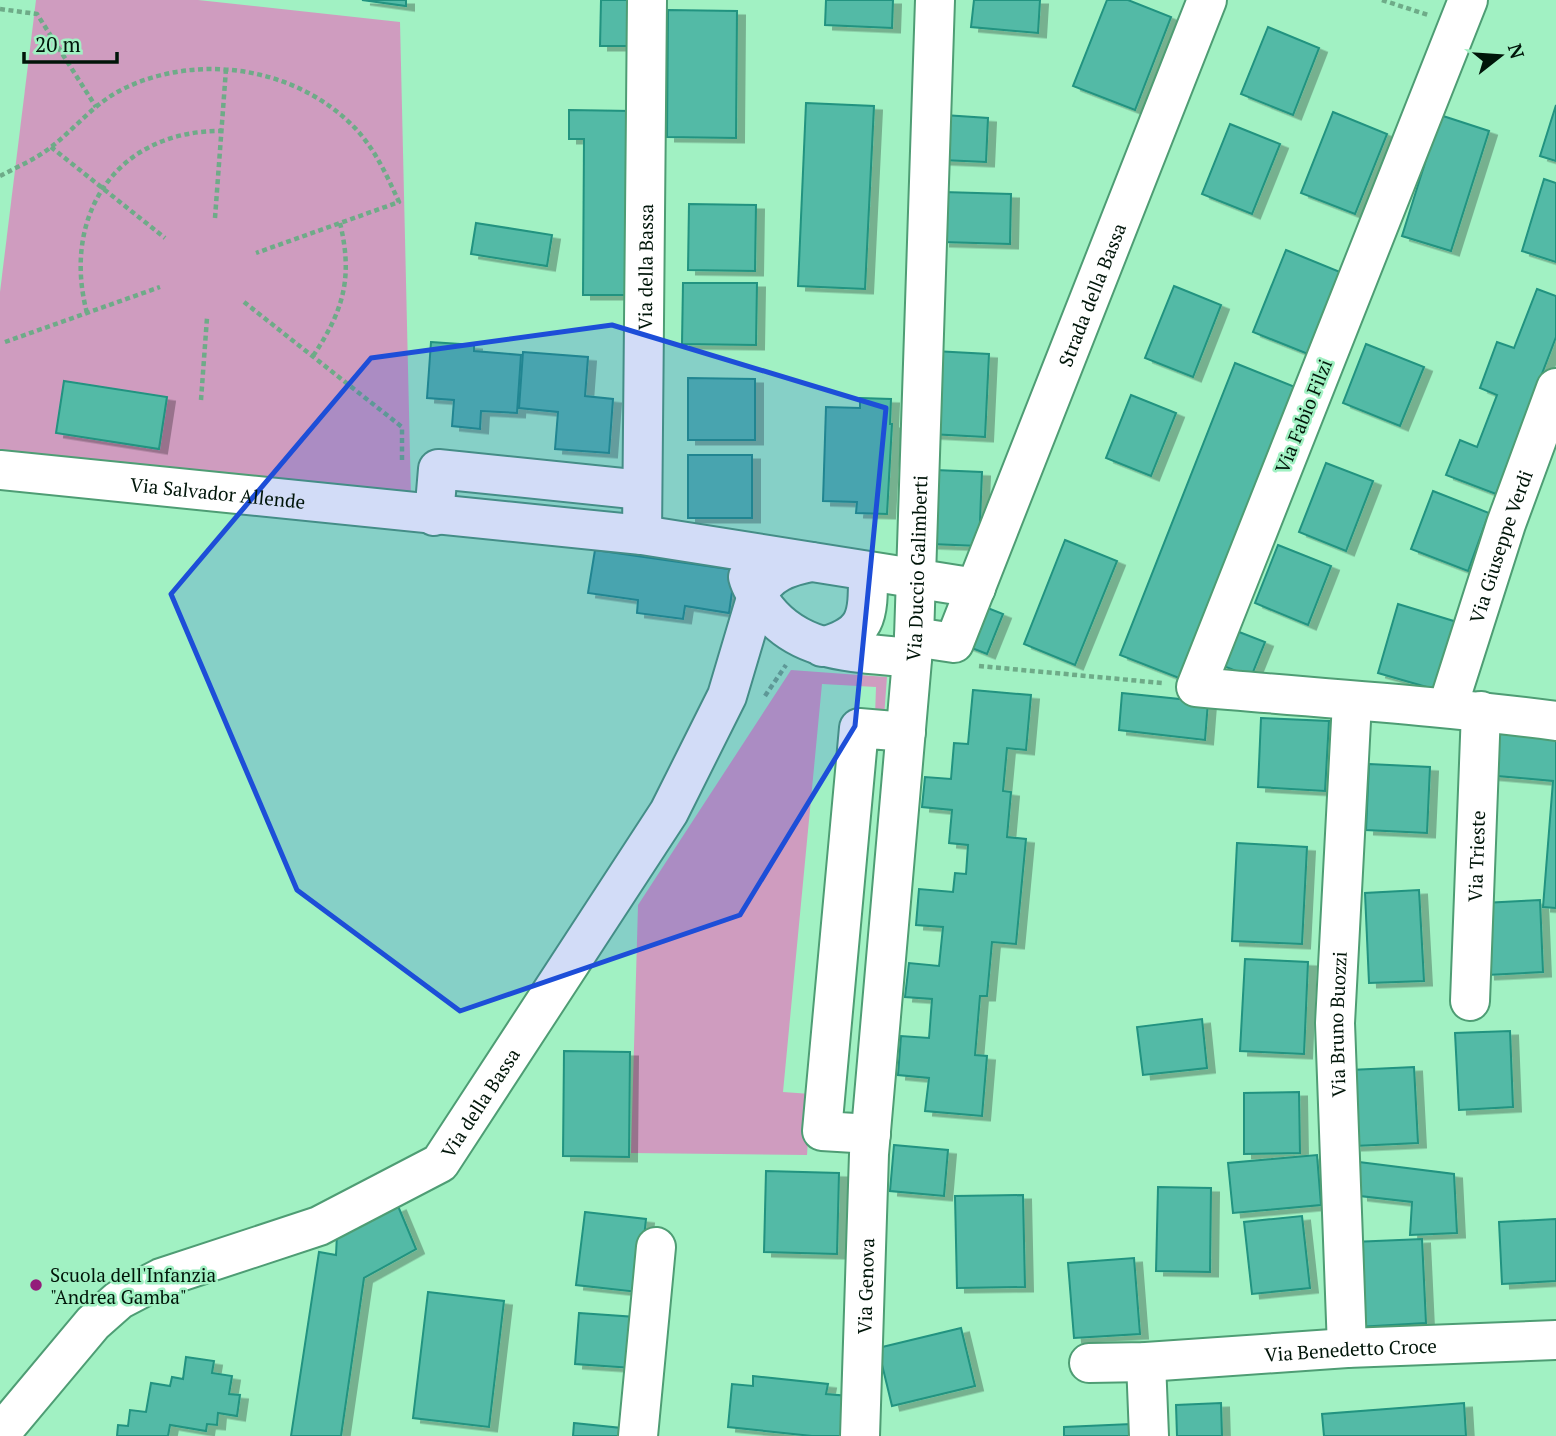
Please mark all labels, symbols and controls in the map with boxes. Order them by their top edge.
scale bar [24,21,117,65]
north arrow [1465,21,1535,91]
text: 20 m [35,30,81,58]
text: N [1503,40,1531,62]
street label: Via della Bassa [631,203,658,330]
street label: Strada della Bassa [1052,219,1131,370]
street label: Via Fabio Filzi [1269,355,1337,477]
street label: Via Giuseppe Verdi [1463,466,1537,626]
street label: Via Salvador Allende [129,471,307,513]
street label: Via Duccio Galimberti [899,475,932,662]
street label: Via Trieste [1461,810,1490,902]
street label: Via Bruno Buozzi [1323,951,1351,1098]
street label: Via della Bassa [435,1042,525,1162]
street label: Via Genova [851,1237,879,1335]
place label: Scuola dell'Infanzia "Andrea Gamba" [50,1262,216,1309]
marker: Scuola dell'Infanzia "Andrea Gamba" [28,1277,44,1293]
street label: Via Benedetto Croce [1264,1332,1437,1366]

